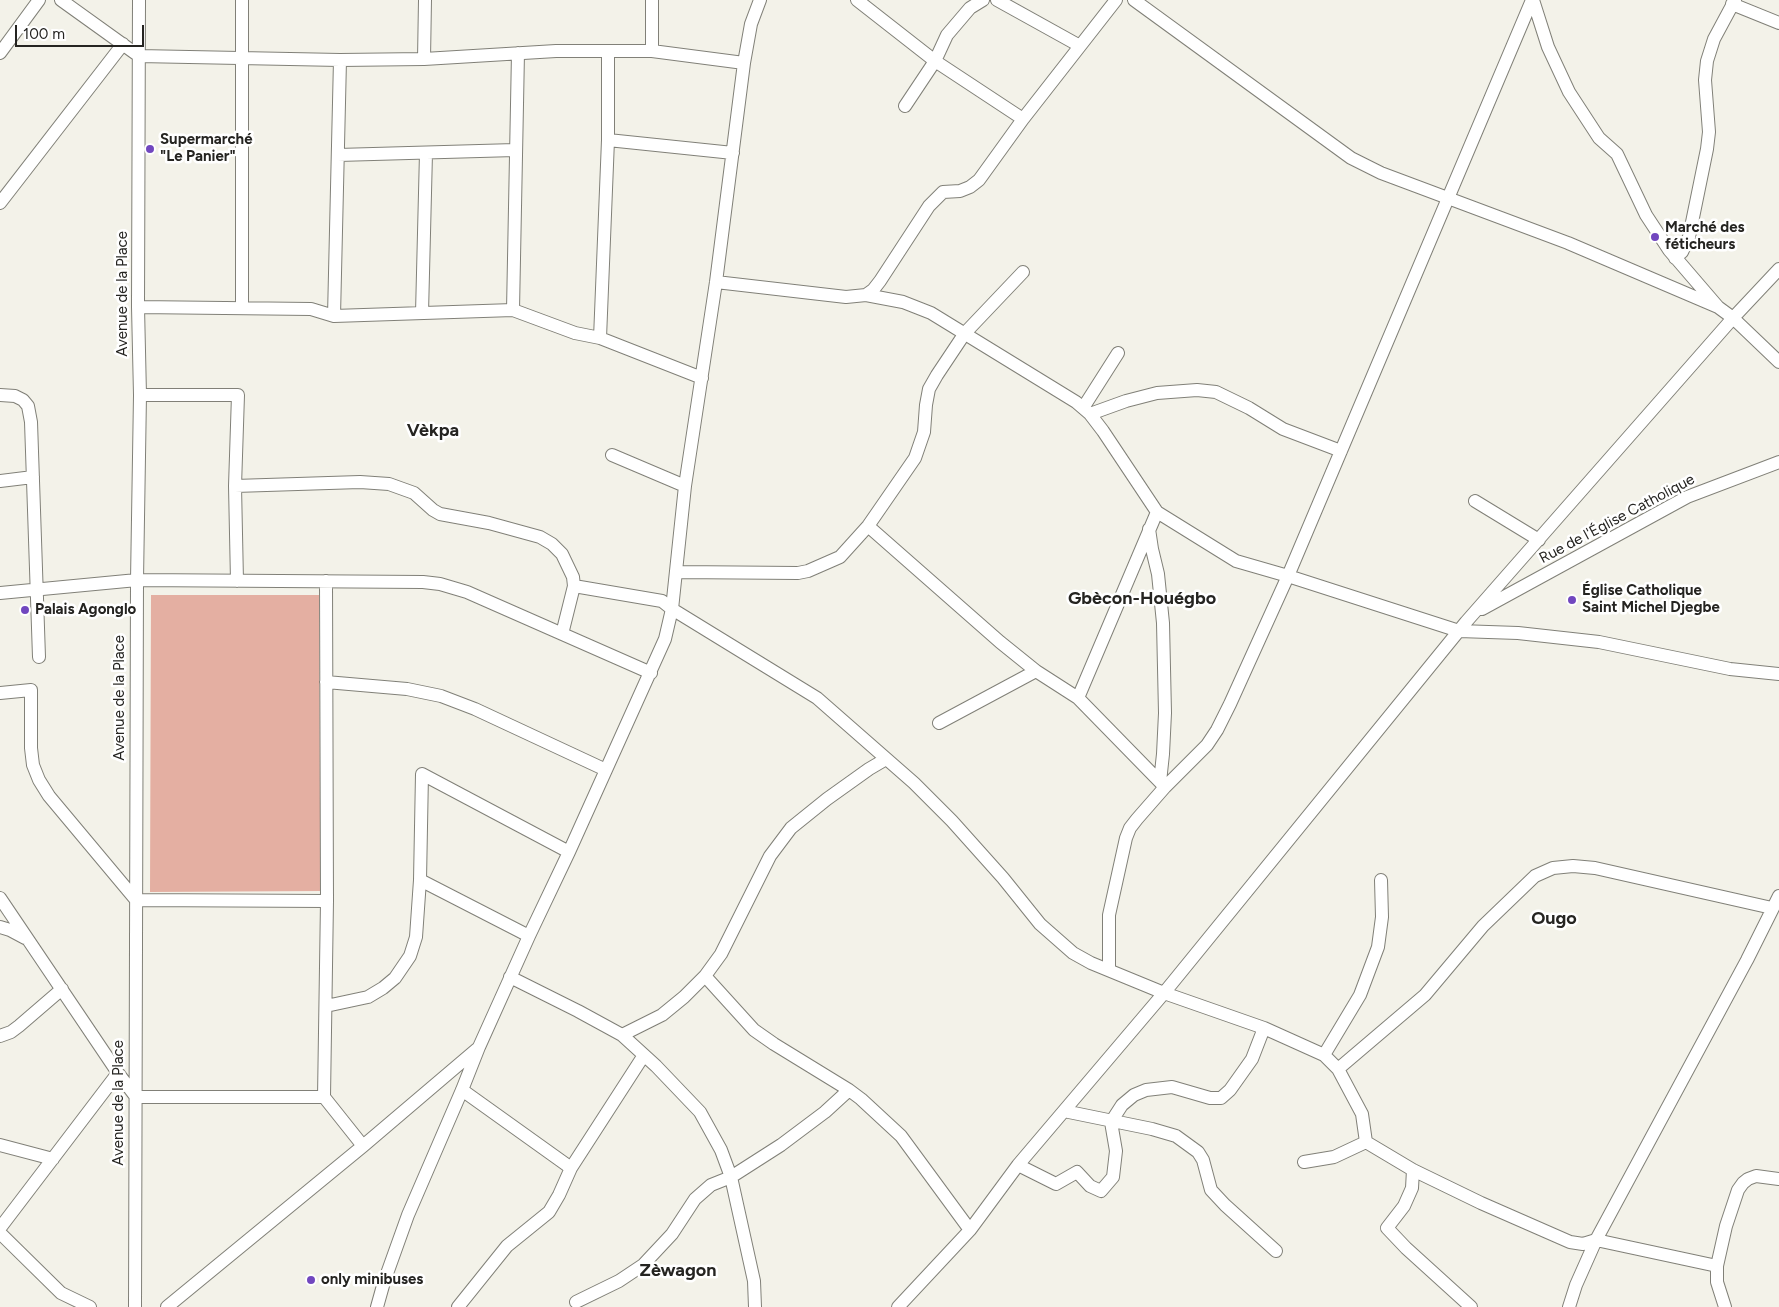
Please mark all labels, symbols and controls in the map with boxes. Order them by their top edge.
scale bar [18,15,146,47]
text: 100 m [23,25,65,43]
place label: Supermarché "Le Panier" [160,131,252,166]
marker: Supermarché "Le Panier" [144,143,156,155]
place label: Marché des féticheurs [1665,219,1744,254]
street label: Avenue de la Place [114,231,132,357]
marker: Marché des féticheurs [1649,231,1661,243]
district label: Vèkpa [407,420,459,442]
street label: Rue de l'Église Catholique [1536,470,1698,568]
place label: Église Catholique Saint Michel Djegbe [1582,582,1720,617]
district label: Gbècon-Houégbo [1068,588,1216,610]
marker: Église Catholique Saint Michel Djegbe [1566,594,1578,606]
place label: Palais Agonglo [35,601,136,619]
marker: Palais Agonglo [19,604,31,616]
street label: Avenue de la Place [111,635,129,761]
district label: Ougo [1531,908,1577,930]
street label: Avenue de la Place [110,1040,128,1166]
district label: Zèwagon [640,1260,716,1282]
place label: only minibuses [321,1271,423,1289]
marker: only minibuses [305,1274,317,1286]

